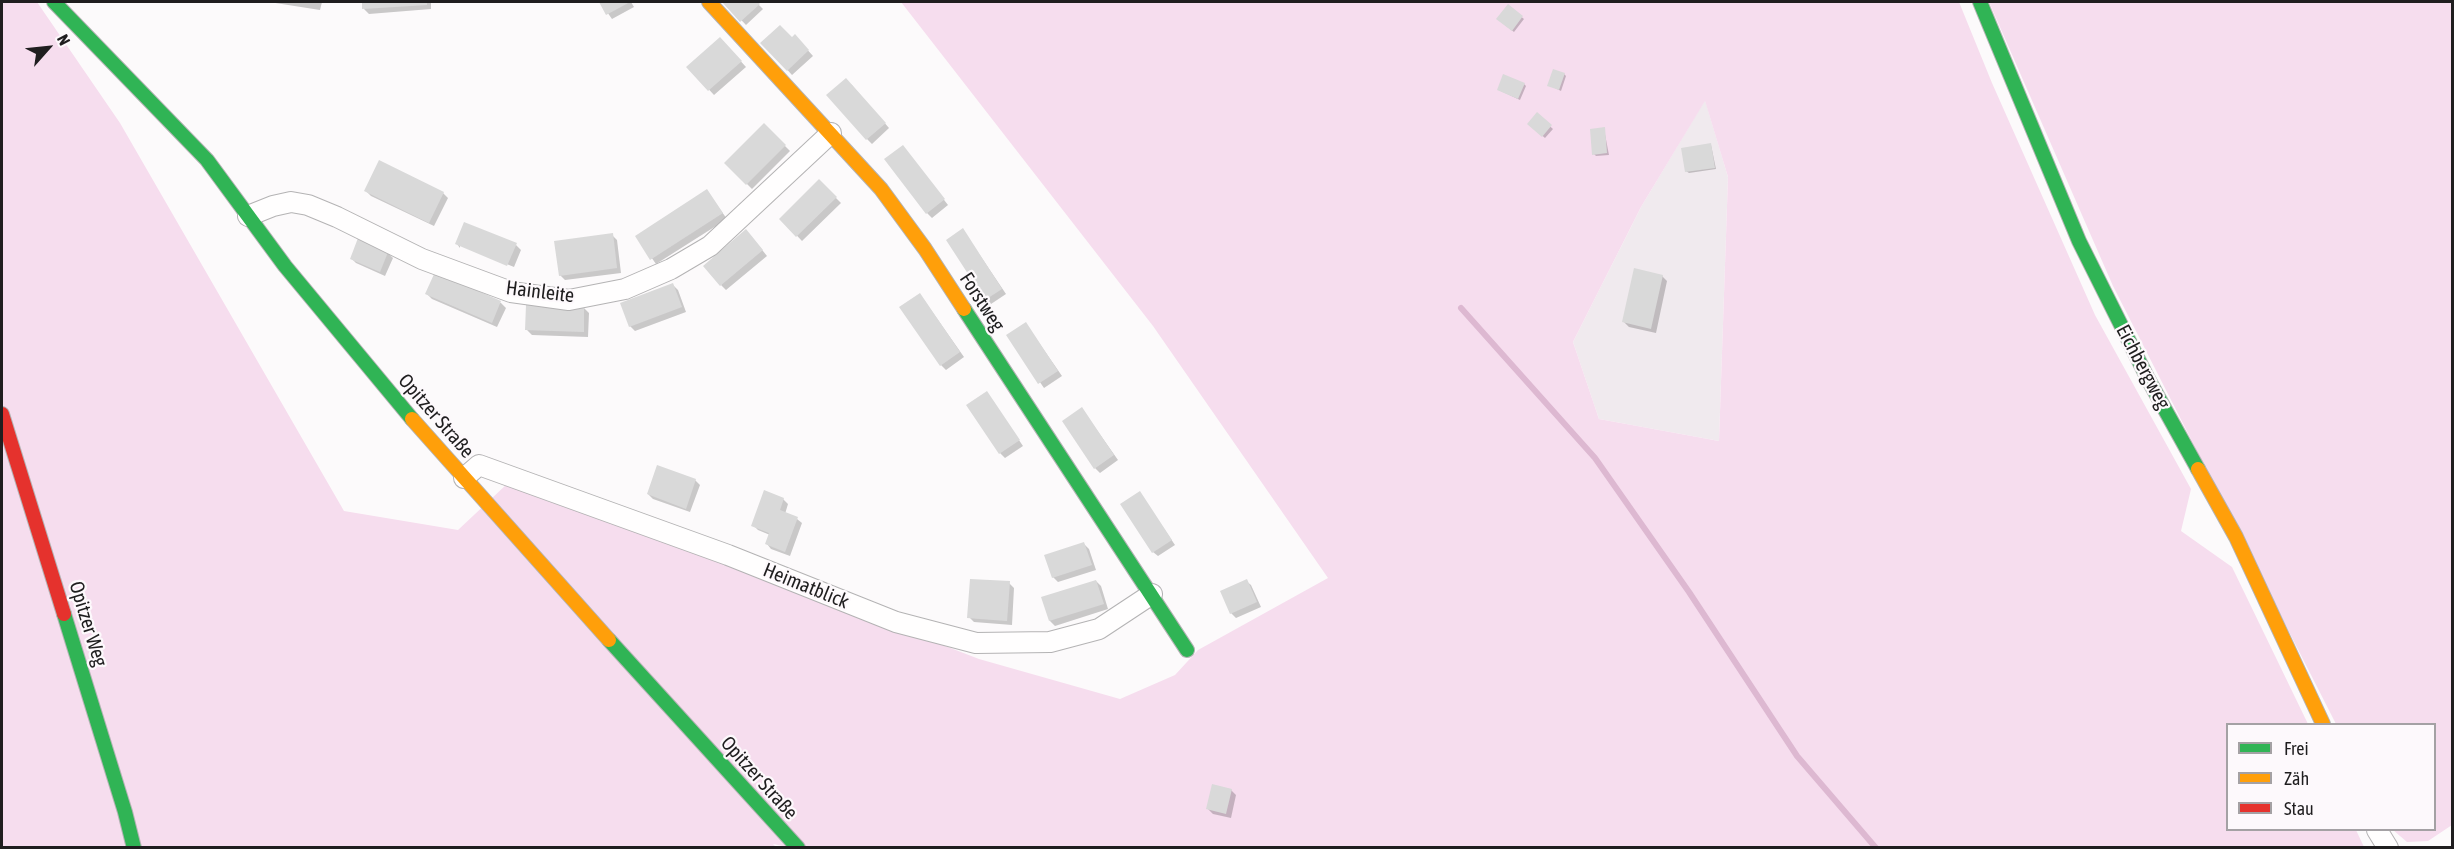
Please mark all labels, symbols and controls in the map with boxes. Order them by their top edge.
north arrow [18,18,78,78]
text: N [54,32,74,48]
street label: Forstweg [954,268,1010,336]
street label: Hainleite [504,276,576,308]
street label: Eichbergweg [2111,321,2175,413]
street label: Opitzer Straße [393,369,479,463]
street label: Heimatblick [760,558,852,614]
street label: Opitzer Weg [64,579,112,669]
legend [2226,723,2436,831]
street label: Opitzer Straße [715,731,803,825]
text: Frei [2284,738,2309,759]
text: Zäh [2284,768,2309,789]
text: Stau [2284,798,2314,819]

